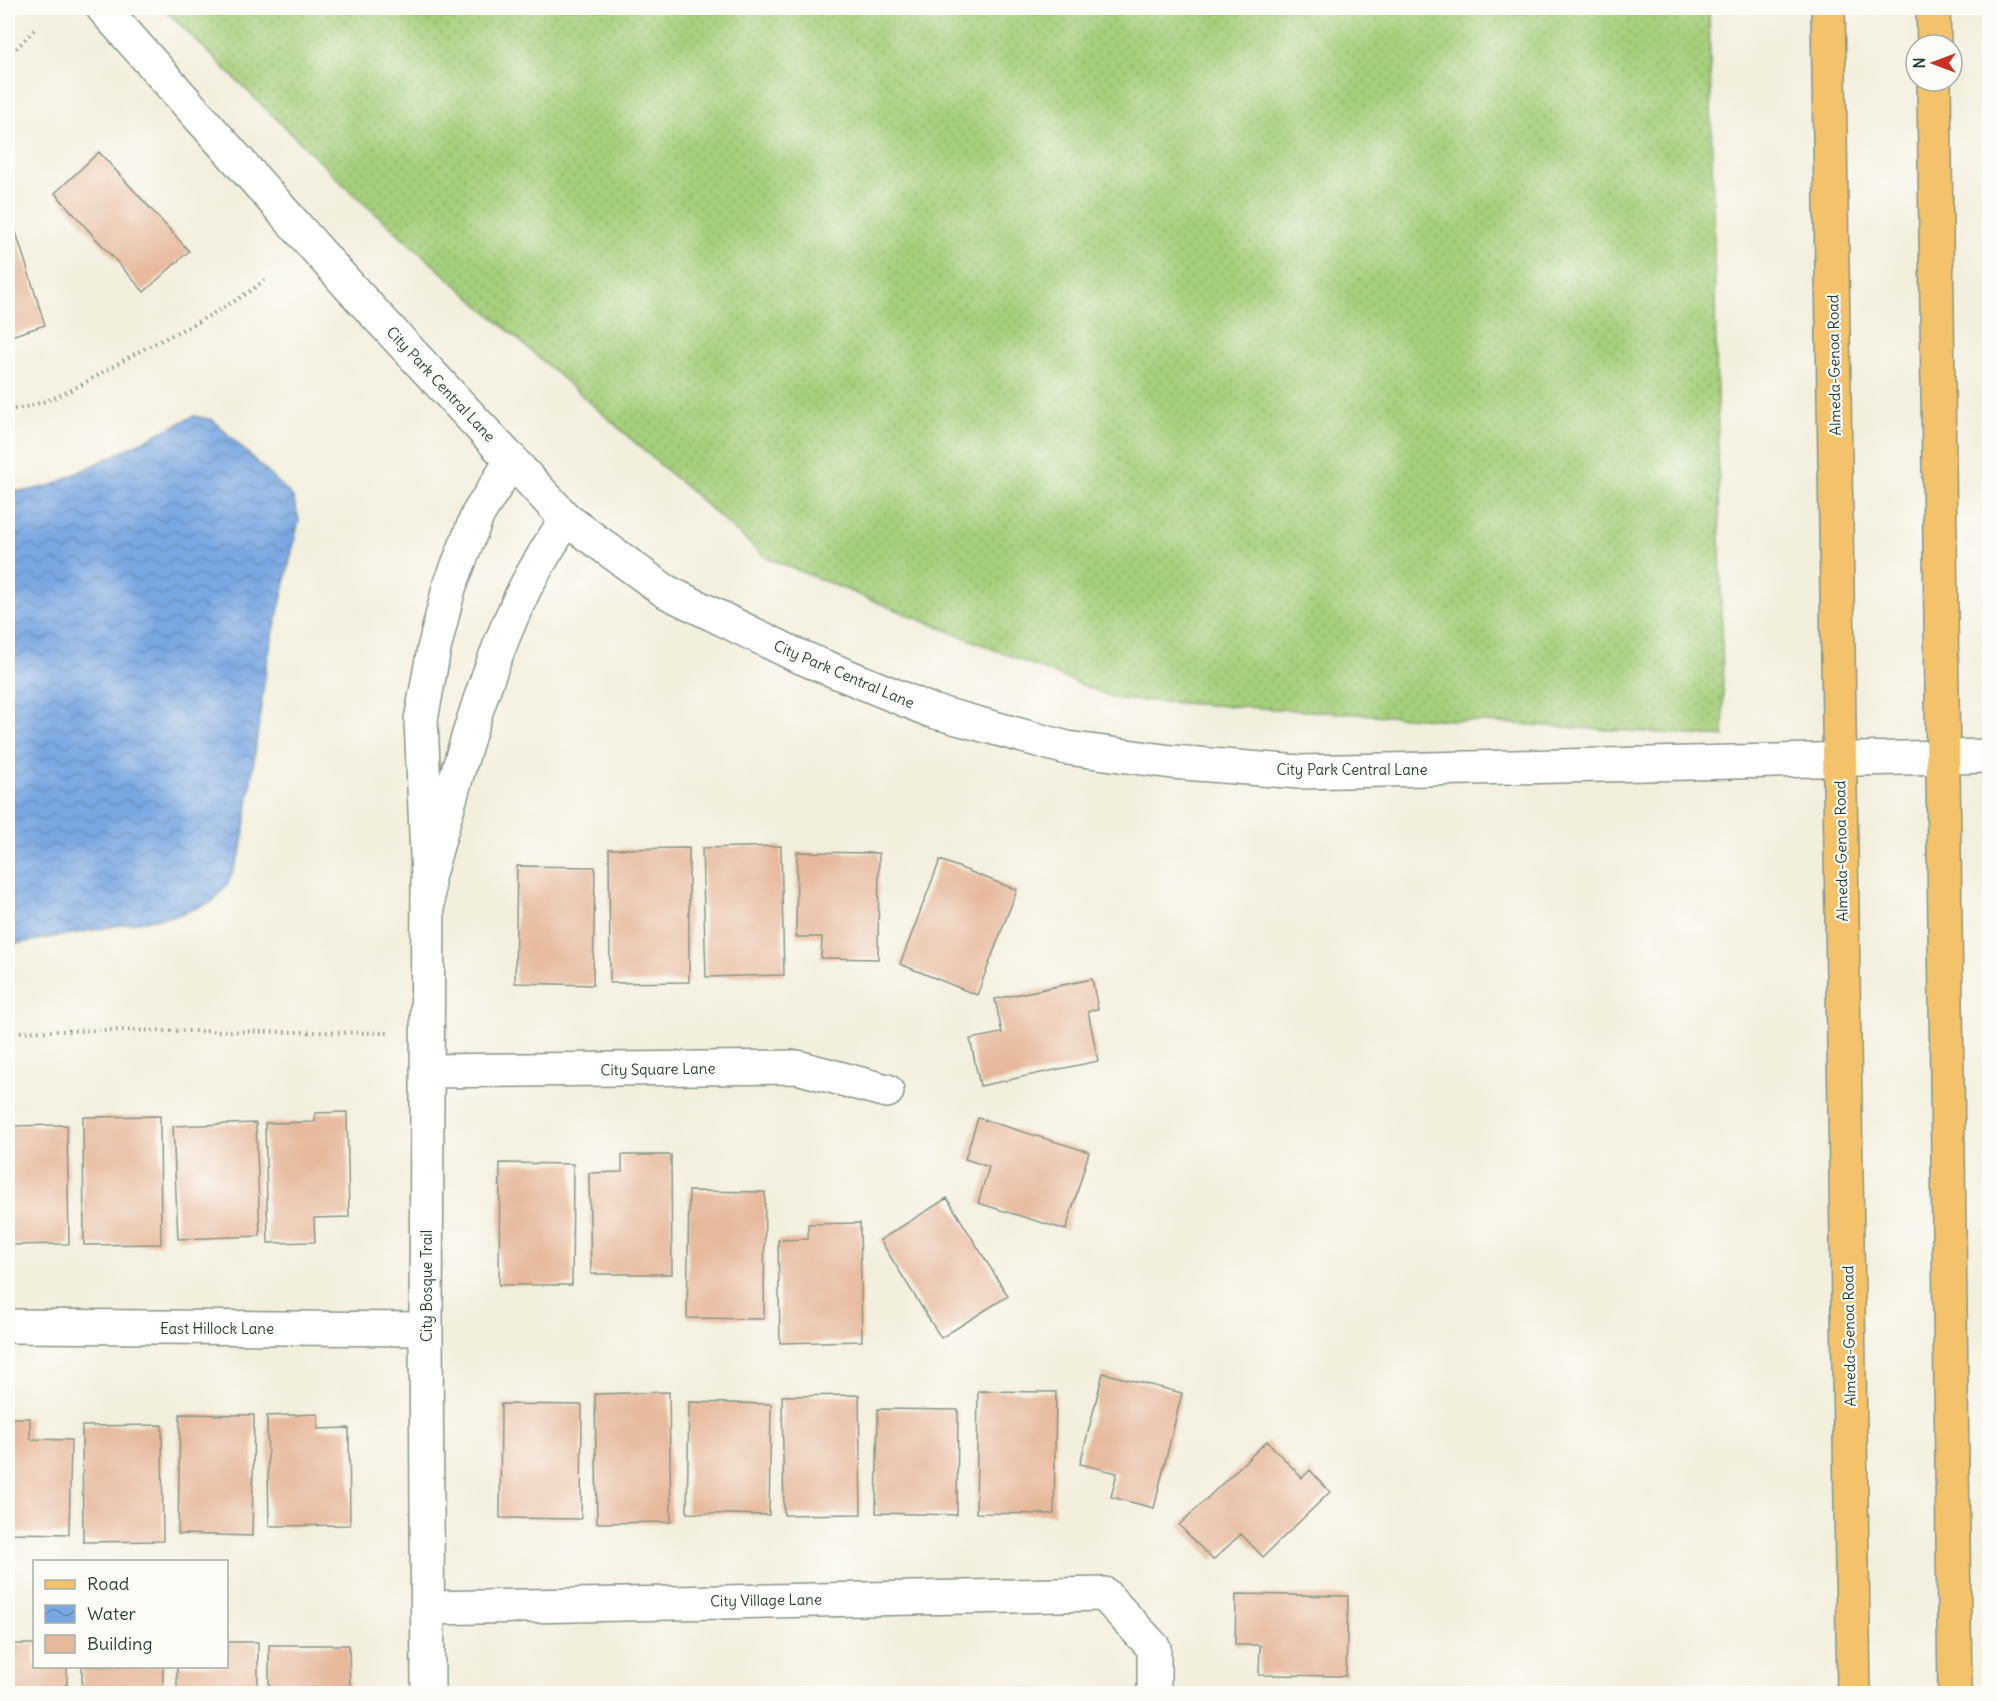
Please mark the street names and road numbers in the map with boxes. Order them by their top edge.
street label: Almeda-Genoa Road [1823,294,1845,436]
street label: City Park Central Lane [383,322,499,446]
street label: City Park Central Lane [771,636,917,712]
street label: City Park Central Lane [1277,760,1427,779]
street label: Almeda-Genoa Road [1830,780,1852,922]
street label: City Square Lane [600,1058,716,1080]
street label: City Bosque Trail [417,1230,436,1342]
street label: Almeda-Genoa Road [1838,1265,1860,1407]
street label: East Hillock Lane [160,1319,274,1338]
street label: City Village Lane [710,1590,822,1610]

